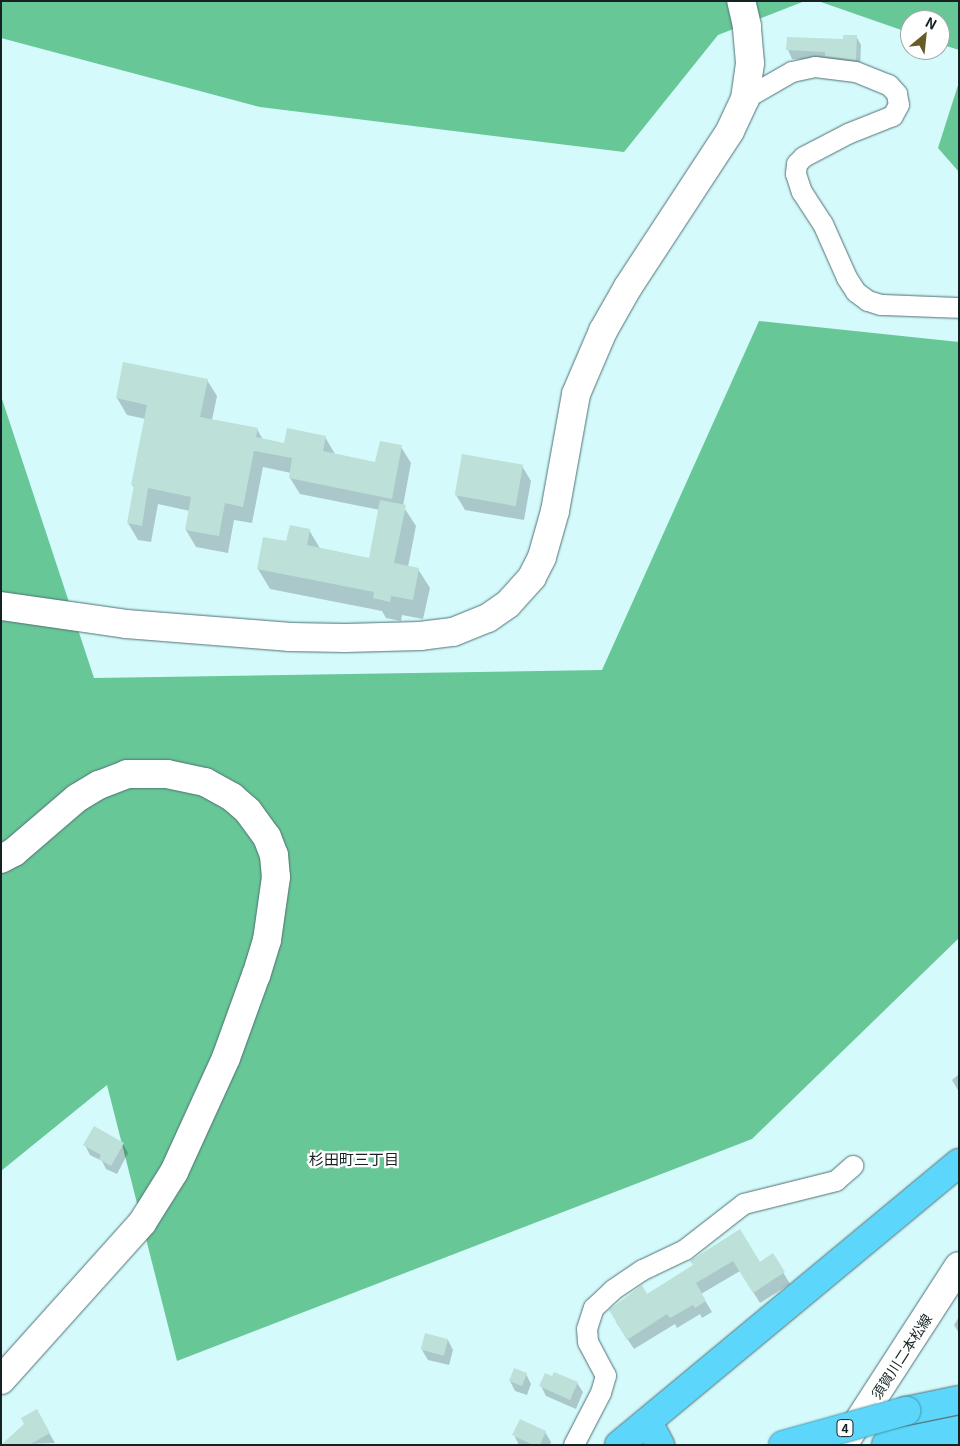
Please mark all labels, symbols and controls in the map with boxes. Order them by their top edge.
north arrow [900,10,950,60]
text: N [922,11,941,34]
district label: 杉田町三丁目 [309,1150,399,1168]
street label: 須賀川二本松線 [867,1310,935,1402]
road number: 4 [836,1419,854,1438]

